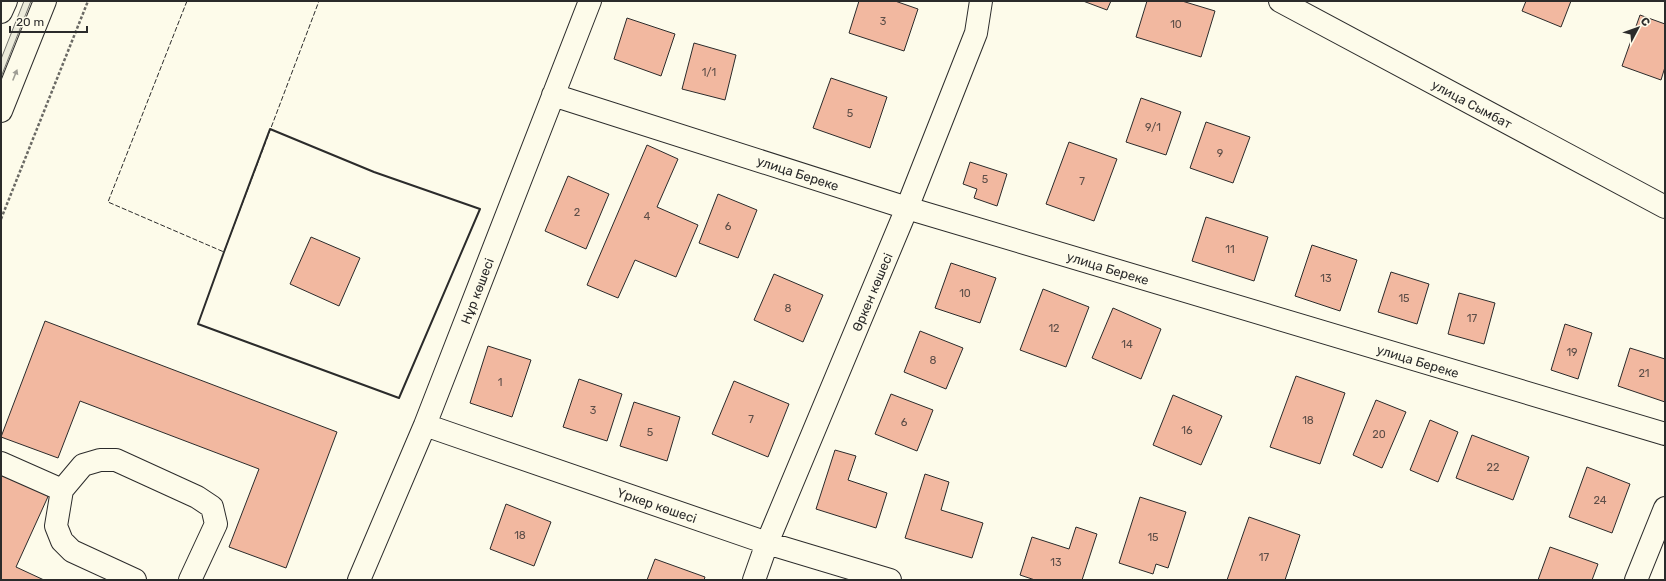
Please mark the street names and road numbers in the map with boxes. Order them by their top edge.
street label: улица Сымбат [1429,77,1515,132]
street label: улица Береке [755,153,841,194]
street label: улица Береке [1065,249,1151,288]
street label: Өркен көшесі [849,251,896,334]
street label: Нұр көшесі [458,256,497,326]
street label: улица Береке [1375,342,1461,381]
street label: Үркер көшесі [615,485,699,526]

